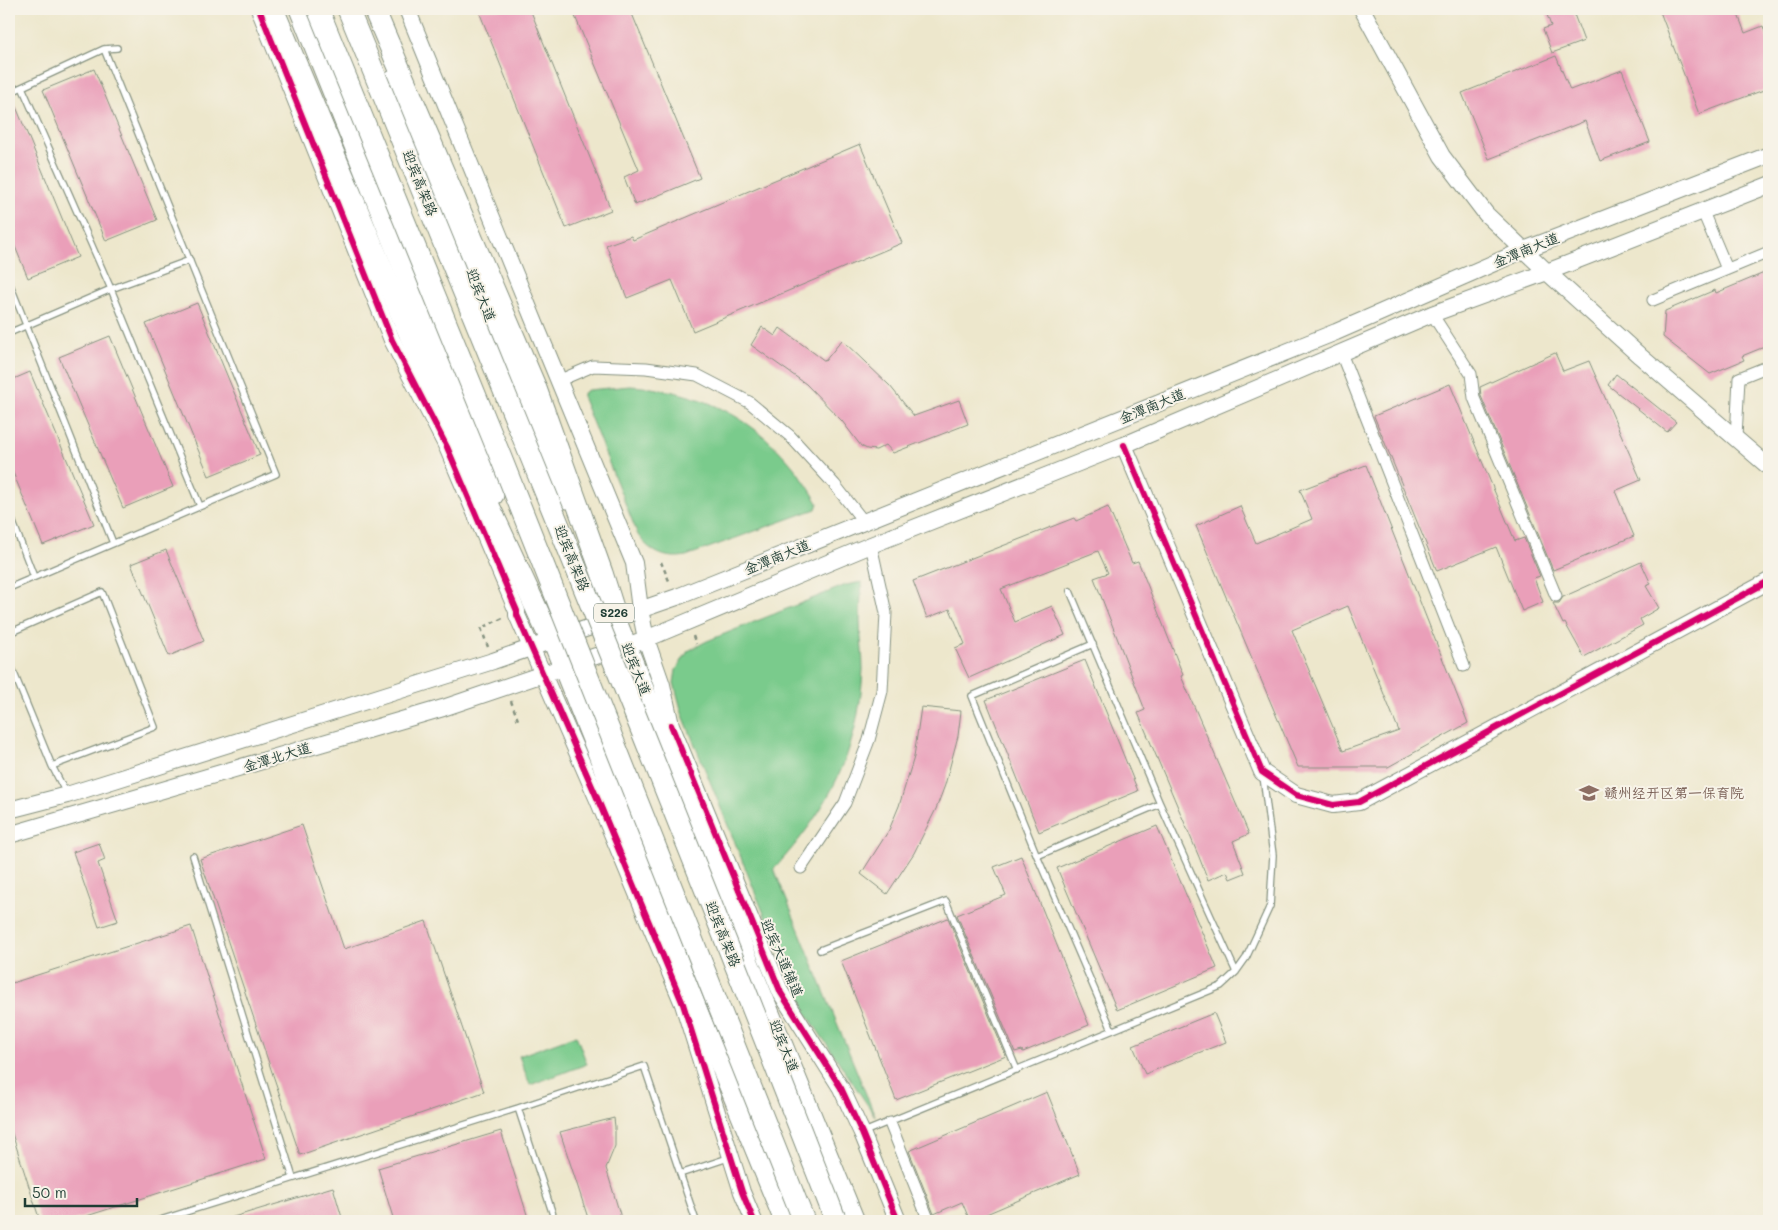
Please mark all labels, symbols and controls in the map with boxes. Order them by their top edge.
street label: 迎宾高架路 [399,147,442,219]
street label: 金潭南大道 [1490,228,1562,271]
street label: 迎宾大道 [462,265,501,324]
street label: 金潭南大道 [1116,384,1188,427]
street label: 迎宾高架路 [551,522,594,594]
street label: 金潭南大道 [741,535,813,578]
road number: S226 [594,604,634,622]
street label: 迎宾大道 [617,639,656,698]
street label: 金潭北大道 [241,737,313,776]
school or university icon: 赣州经开区第一保育院 [1578,782,1600,804]
place label: 赣州经开区第一保育院 [1604,783,1744,802]
street label: 迎宾高架路 [702,898,745,970]
street label: 迎宾大道辅道 [757,916,808,1000]
street label: 迎宾大道 [765,1016,804,1075]
scale bar [25,1175,138,1207]
text: 50 m [32,1182,67,1202]

